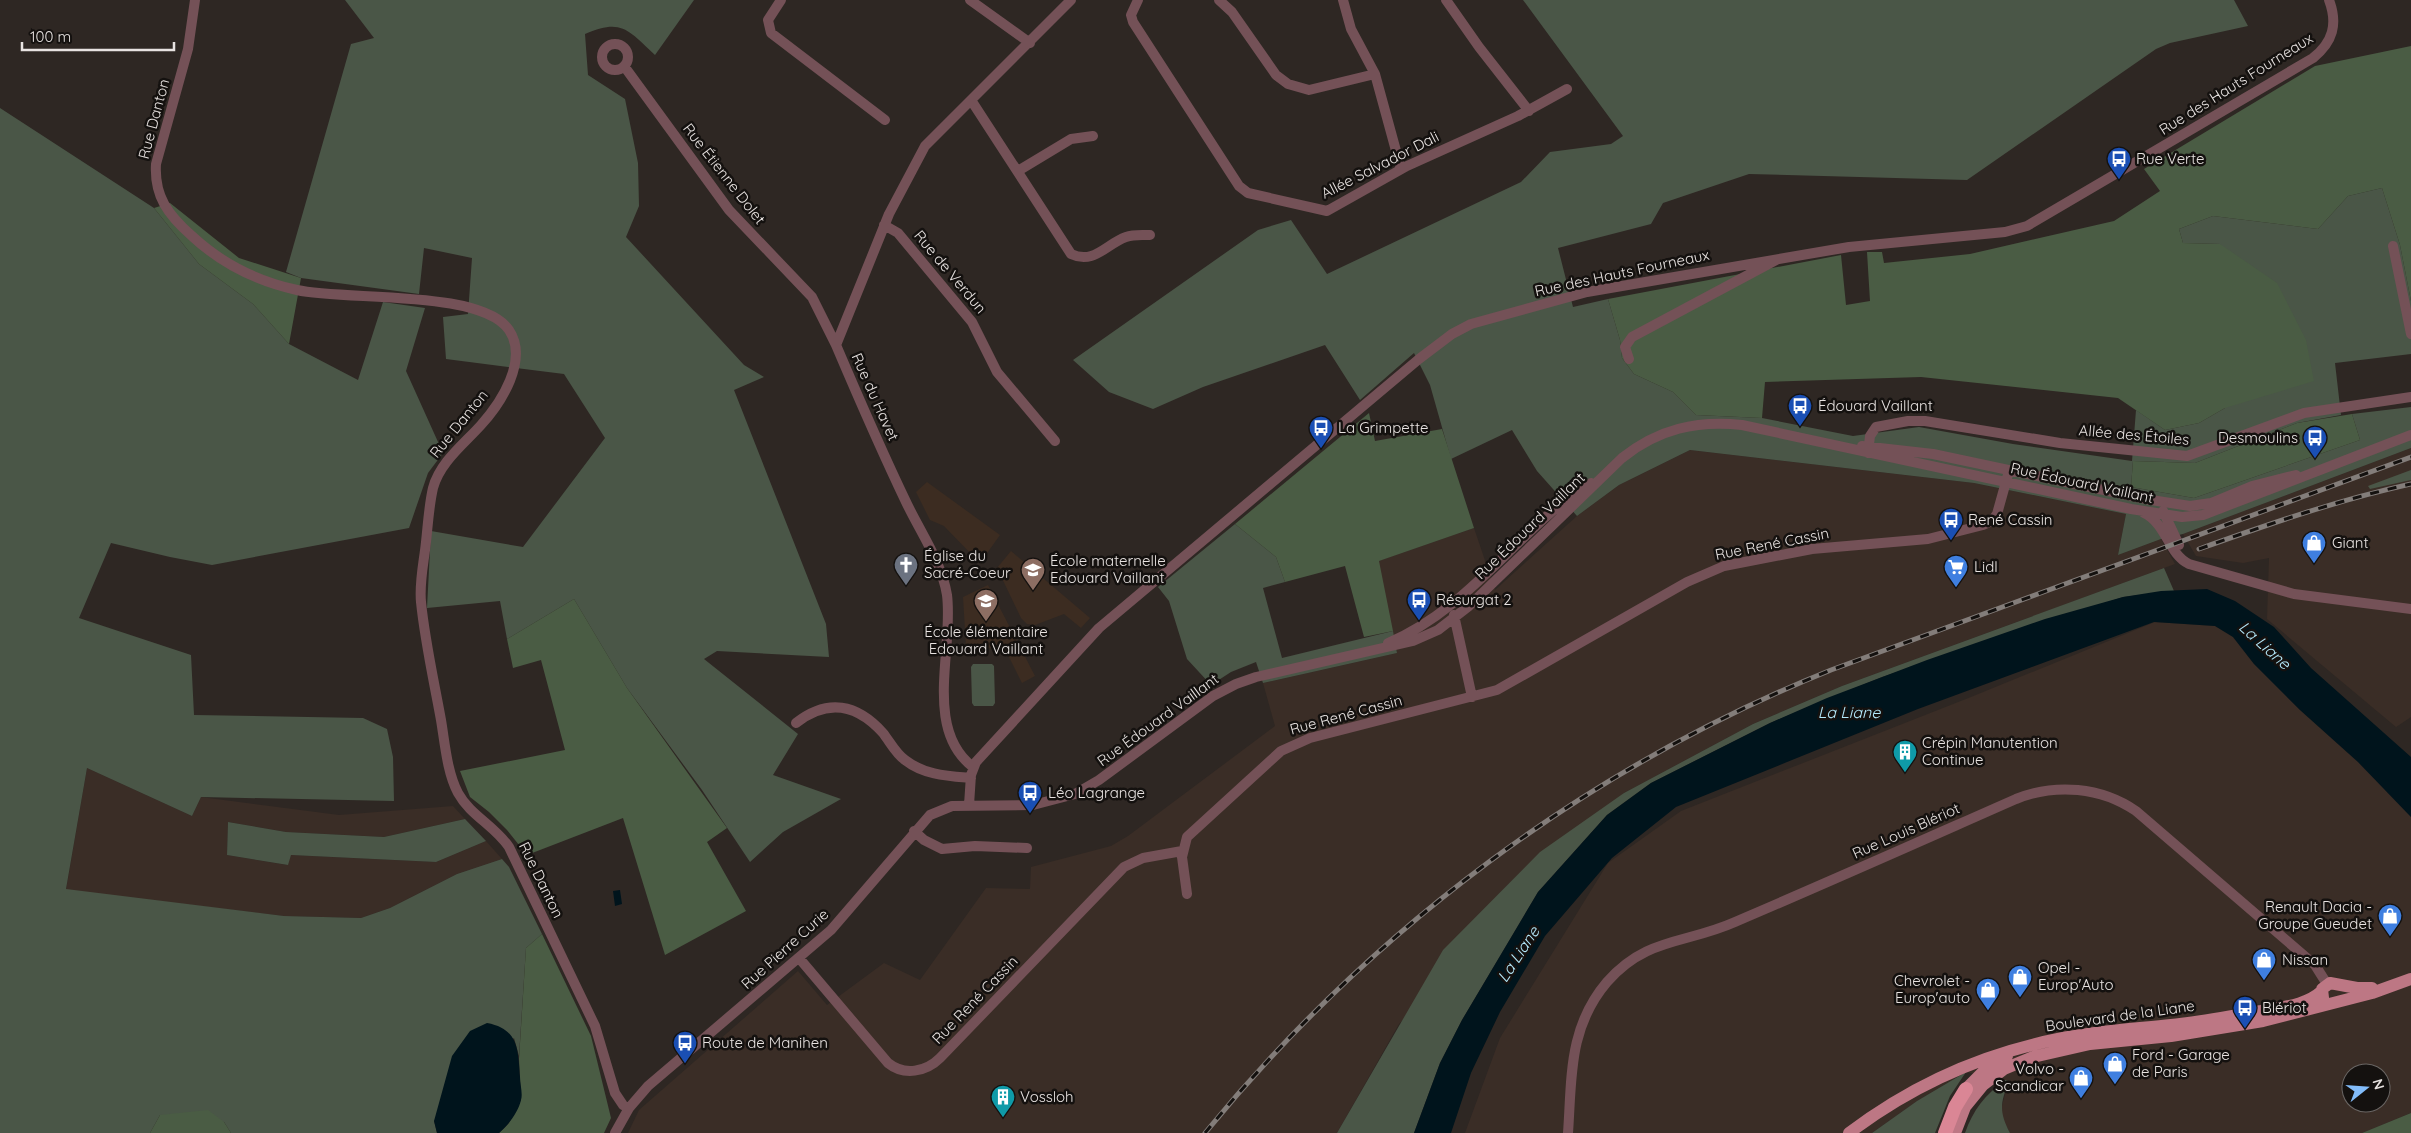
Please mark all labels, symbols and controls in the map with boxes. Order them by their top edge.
scale bar [22,20,175,52]
text: 100 m [30,27,71,46]
street label: Rue des Hauts Fourneaux [2155,28,2316,139]
street label: Rue Danton [134,77,173,161]
street label: Rue Étienne Dolet [679,119,770,228]
street label: Allée Salvador Dali [1318,127,1442,202]
bus stop icon: Rue Verte [2106,146,2132,180]
place label: Rue Verte [2136,149,2204,168]
street label: Rue de Verdun [910,226,991,317]
street label: Rue des Hauts Fourneaux [1533,245,1711,300]
street label: Rue du Havet [848,350,903,444]
street label: Rue Danton [425,386,492,462]
bus stop icon: Édouard Vaillant [1787,393,1813,427]
place label: Édouard Vaillant [1818,396,1933,415]
bus stop icon: La Grimpette [1308,415,1334,449]
place label: La Grimpette [1338,418,1428,437]
street label: Allée des Étoiles [2078,420,2190,449]
bus stop icon: Desmoulins [2302,425,2328,459]
place label: Desmoulins [2218,428,2298,447]
street label: Rue Édouard Vaillant [2009,458,2155,507]
street label: Rue Édouard Vaillant [1471,468,1589,583]
bus stop icon: René Cassin [1938,507,1964,541]
place label: René Cassin [1968,510,2053,529]
street label: Rue René Cassin [1713,523,1830,564]
shop icon: Giant [2301,530,2327,564]
place label: Giant [2332,533,2368,552]
place label: Église du Sacré-Coeur [924,546,1011,582]
place label: École maternelle Edouard Vaillant [1050,551,1166,587]
church icon: Église du Sacré-Coeur [893,552,919,586]
supermarket icon: Lidl [1943,554,1969,588]
school or university icon: École maternelle Edouard Vaillant [1020,557,1046,591]
place label: Lidl [1974,557,1998,576]
bus stop icon: Résurgat 2 [1406,587,1432,621]
school or university icon: École élémentaire Edouard Vaillant [973,588,999,622]
place label: Résurgat 2 [1436,590,1511,609]
water label: La Liane [2235,617,2296,674]
place label: École élémentaire Edouard Vaillant [924,622,1048,658]
street label: Rue Édouard Vaillant [1093,669,1222,770]
street label: Rue René Cassin [1288,690,1404,739]
water label: La Liane [1818,702,1881,722]
place label: Crépin Manutention Continue [1922,733,2058,769]
building icon: Crépin Manutention Continue [1892,739,1918,773]
bus stop icon: Léo Lagrange [1017,780,1043,814]
place label: Léo Lagrange [1048,783,1145,802]
street label: Rue Louis Blériot [1849,798,1962,863]
street label: Rue Danton [515,839,568,921]
place label: Renault Dacia - Groupe Gueudet [2258,897,2372,933]
shop icon: Renault Dacia - Groupe Gueudet [2377,903,2403,937]
street label: Rue Pierre Curie [737,904,832,993]
water label: La Liane [1493,922,1544,986]
shop icon: Nissan [2251,947,2277,981]
place label: Nissan [2282,950,2328,969]
street label: Rue René Cassin [928,952,1022,1048]
place label: Opel - Europ'Auto [2038,958,2114,994]
shop icon: Opel - Europ'Auto [2007,964,2033,998]
place label: Chevrolet - Europ'auto [1894,971,1970,1007]
shop icon: Chevrolet - Europ'auto [1975,977,2001,1011]
bus stop icon: Blériot [2232,995,2258,1029]
street label: Boulevard de la Liane [2044,996,2196,1035]
place label: Blériot [2262,998,2307,1017]
bus stop icon: Route de Manihen [672,1030,698,1064]
place label: Route de Manihen [702,1033,828,1052]
place label: Ford - Garage de Paris [2132,1045,2230,1081]
shop icon: Ford - Garage de Paris [2102,1051,2128,1085]
place label: Volvo - Scandicar [1995,1059,2064,1095]
north arrow [2341,1063,2391,1113]
shop icon: Volvo - Scandicar [2068,1065,2094,1099]
text: N [2368,1077,2389,1092]
building icon: Vossloh [990,1084,1016,1118]
place label: Vossloh [1020,1087,1074,1106]

